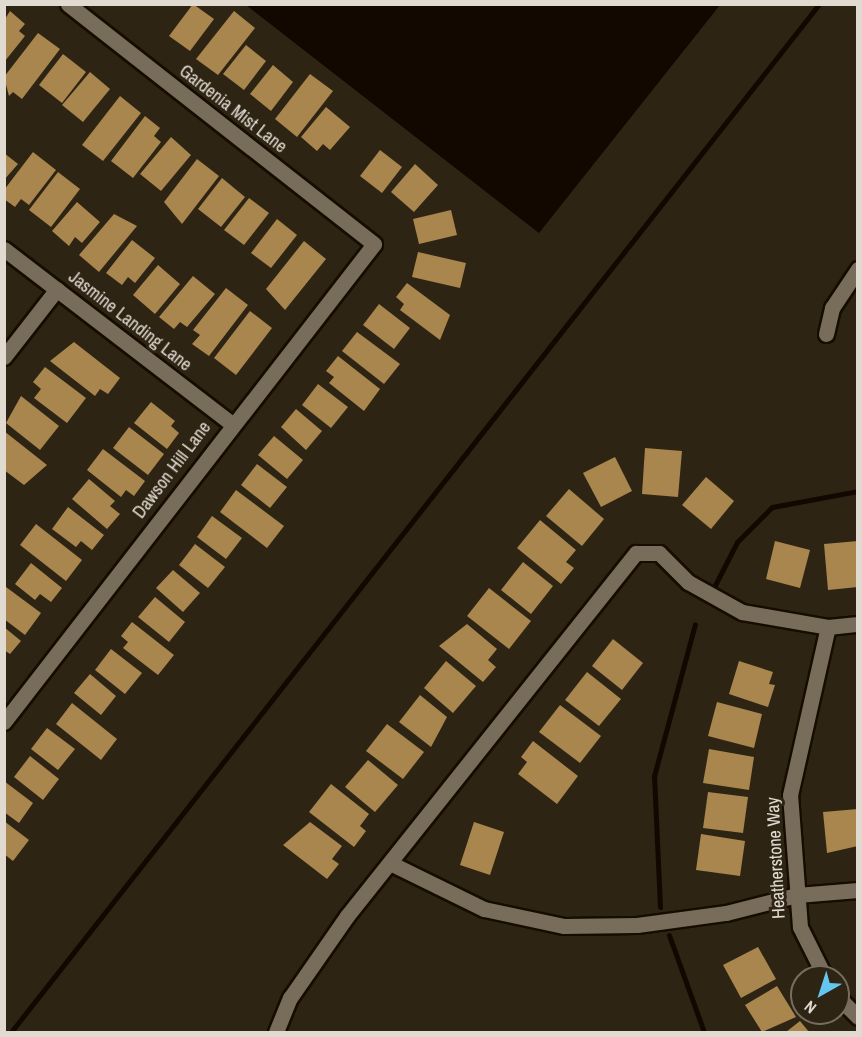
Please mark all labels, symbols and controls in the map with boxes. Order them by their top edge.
street label: Gardenia Mist Lane [175,60,291,158]
street label: Jasmine Landing Lane [64,266,196,376]
street label: Dawson Hill Lane [129,417,215,523]
street label: Heatherstone Way [762,797,790,919]
north arrow [790,965,850,1025]
text: N [799,996,821,1019]

